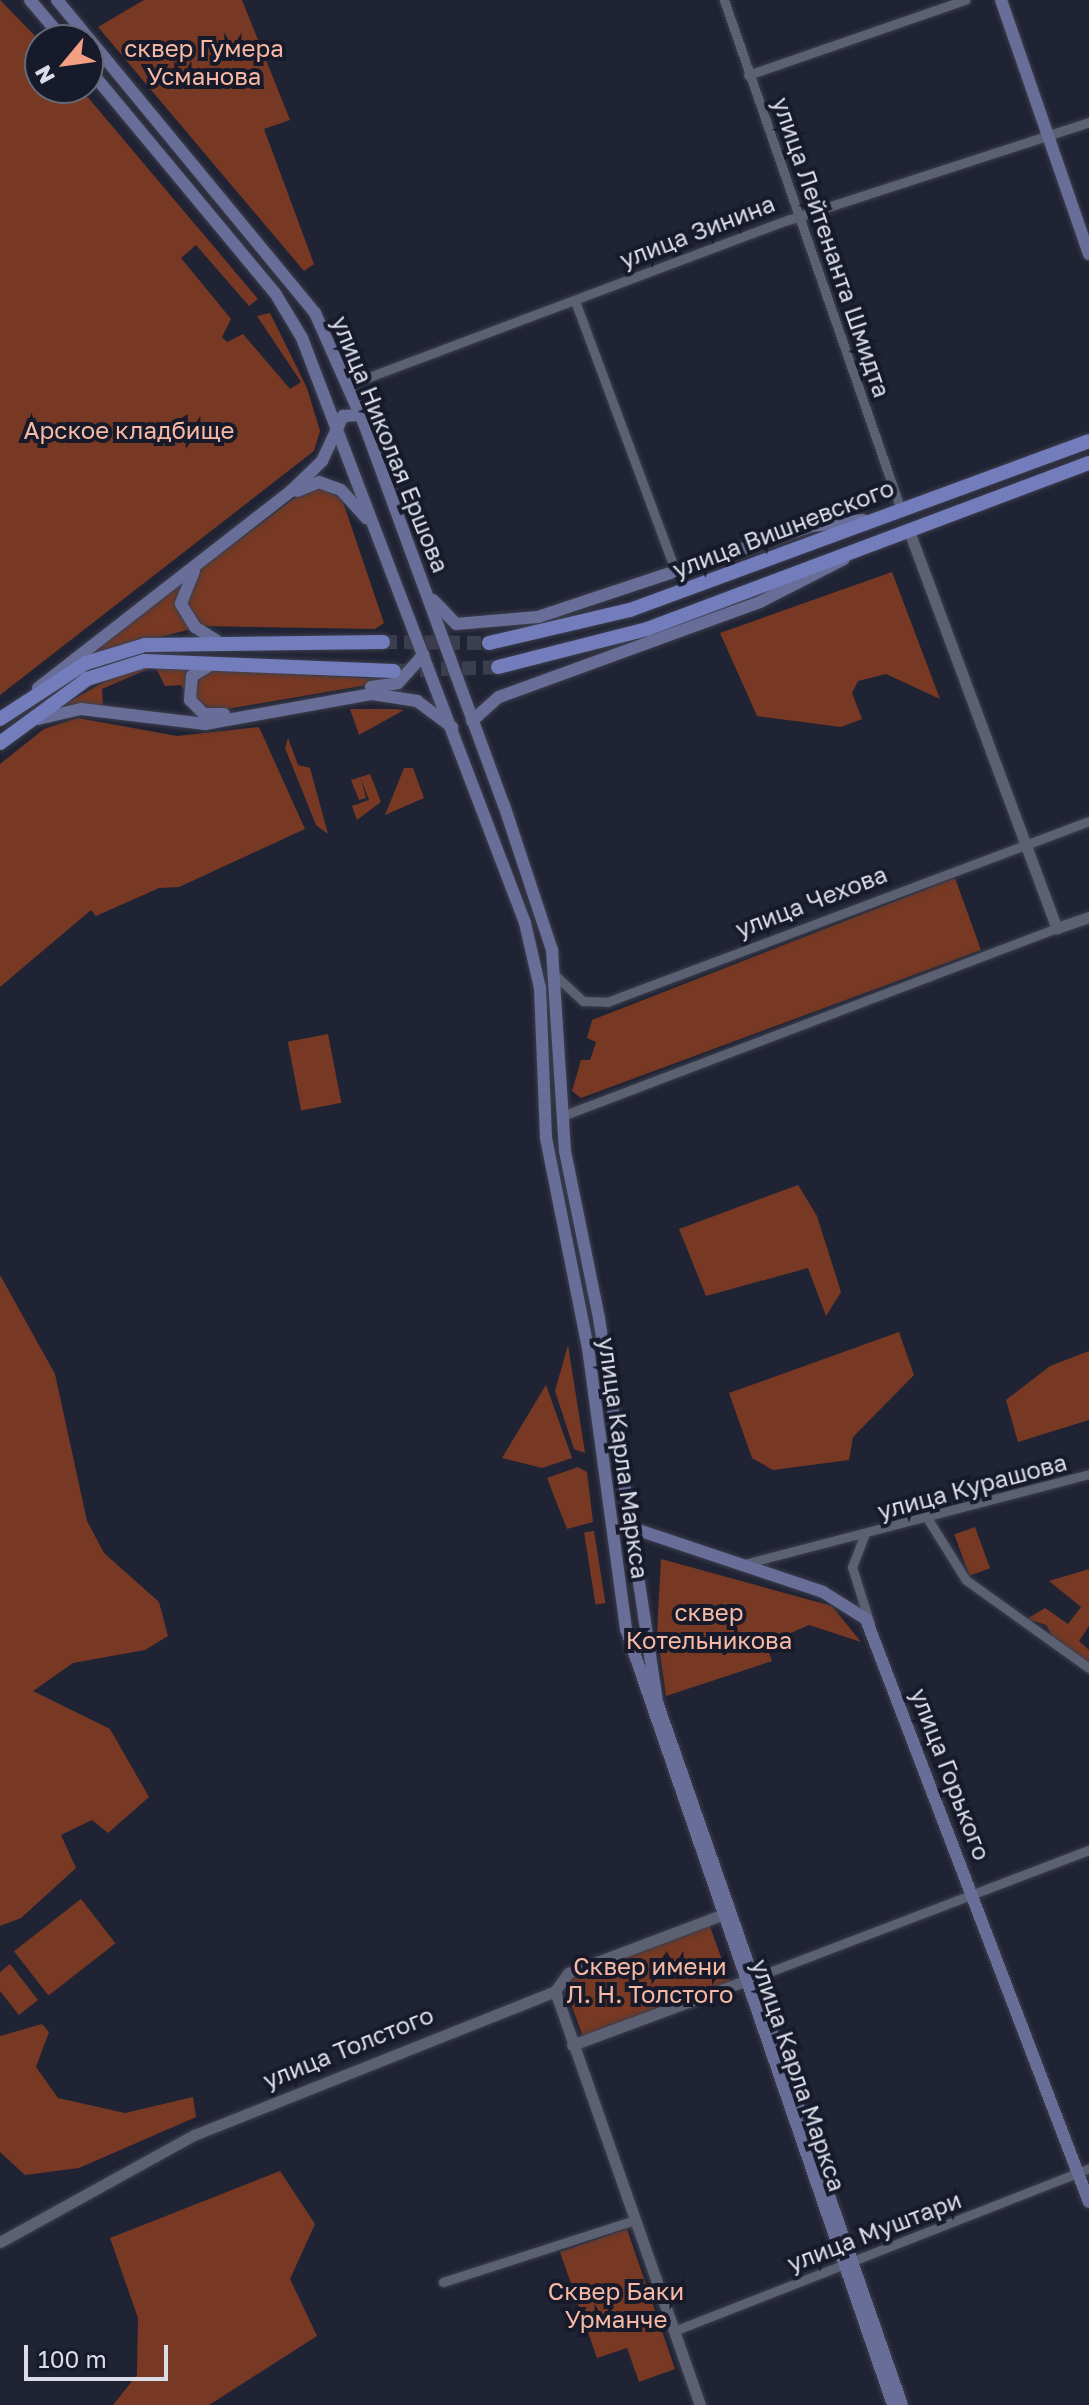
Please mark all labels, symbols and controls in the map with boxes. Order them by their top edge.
north arrow [24,24,104,104]
park label: сквер Гумера Усманова [124,34,284,90]
text: N [28,61,60,89]
street label: улица Лейтенанта Шмидта [767,93,897,401]
street label: улица Зинина [615,188,779,274]
street label: улица Николая Ершова [326,311,456,577]
park label: Арское кладбище [24,416,234,444]
street label: улица Вишневского [668,473,898,583]
street label: улица Чехова [731,859,891,943]
street label: улица Карла Маркса [593,1335,655,1581]
street label: улица Курашова [874,1447,1070,1525]
park label: сквер Котельникова [626,1598,792,1654]
street label: улица Горького [905,1684,997,1864]
park label: Сквер имени Л. Н. Толстого [567,1952,733,2008]
street label: улица Карла Маркса [746,1955,852,2195]
street label: улица Толстого [258,2000,438,2094]
street label: улица Муштари [783,2185,965,2277]
park label: Сквер Баки Урманче [548,2277,684,2333]
scale bar [28,2329,172,2379]
text: 100 m [38,2344,107,2373]

